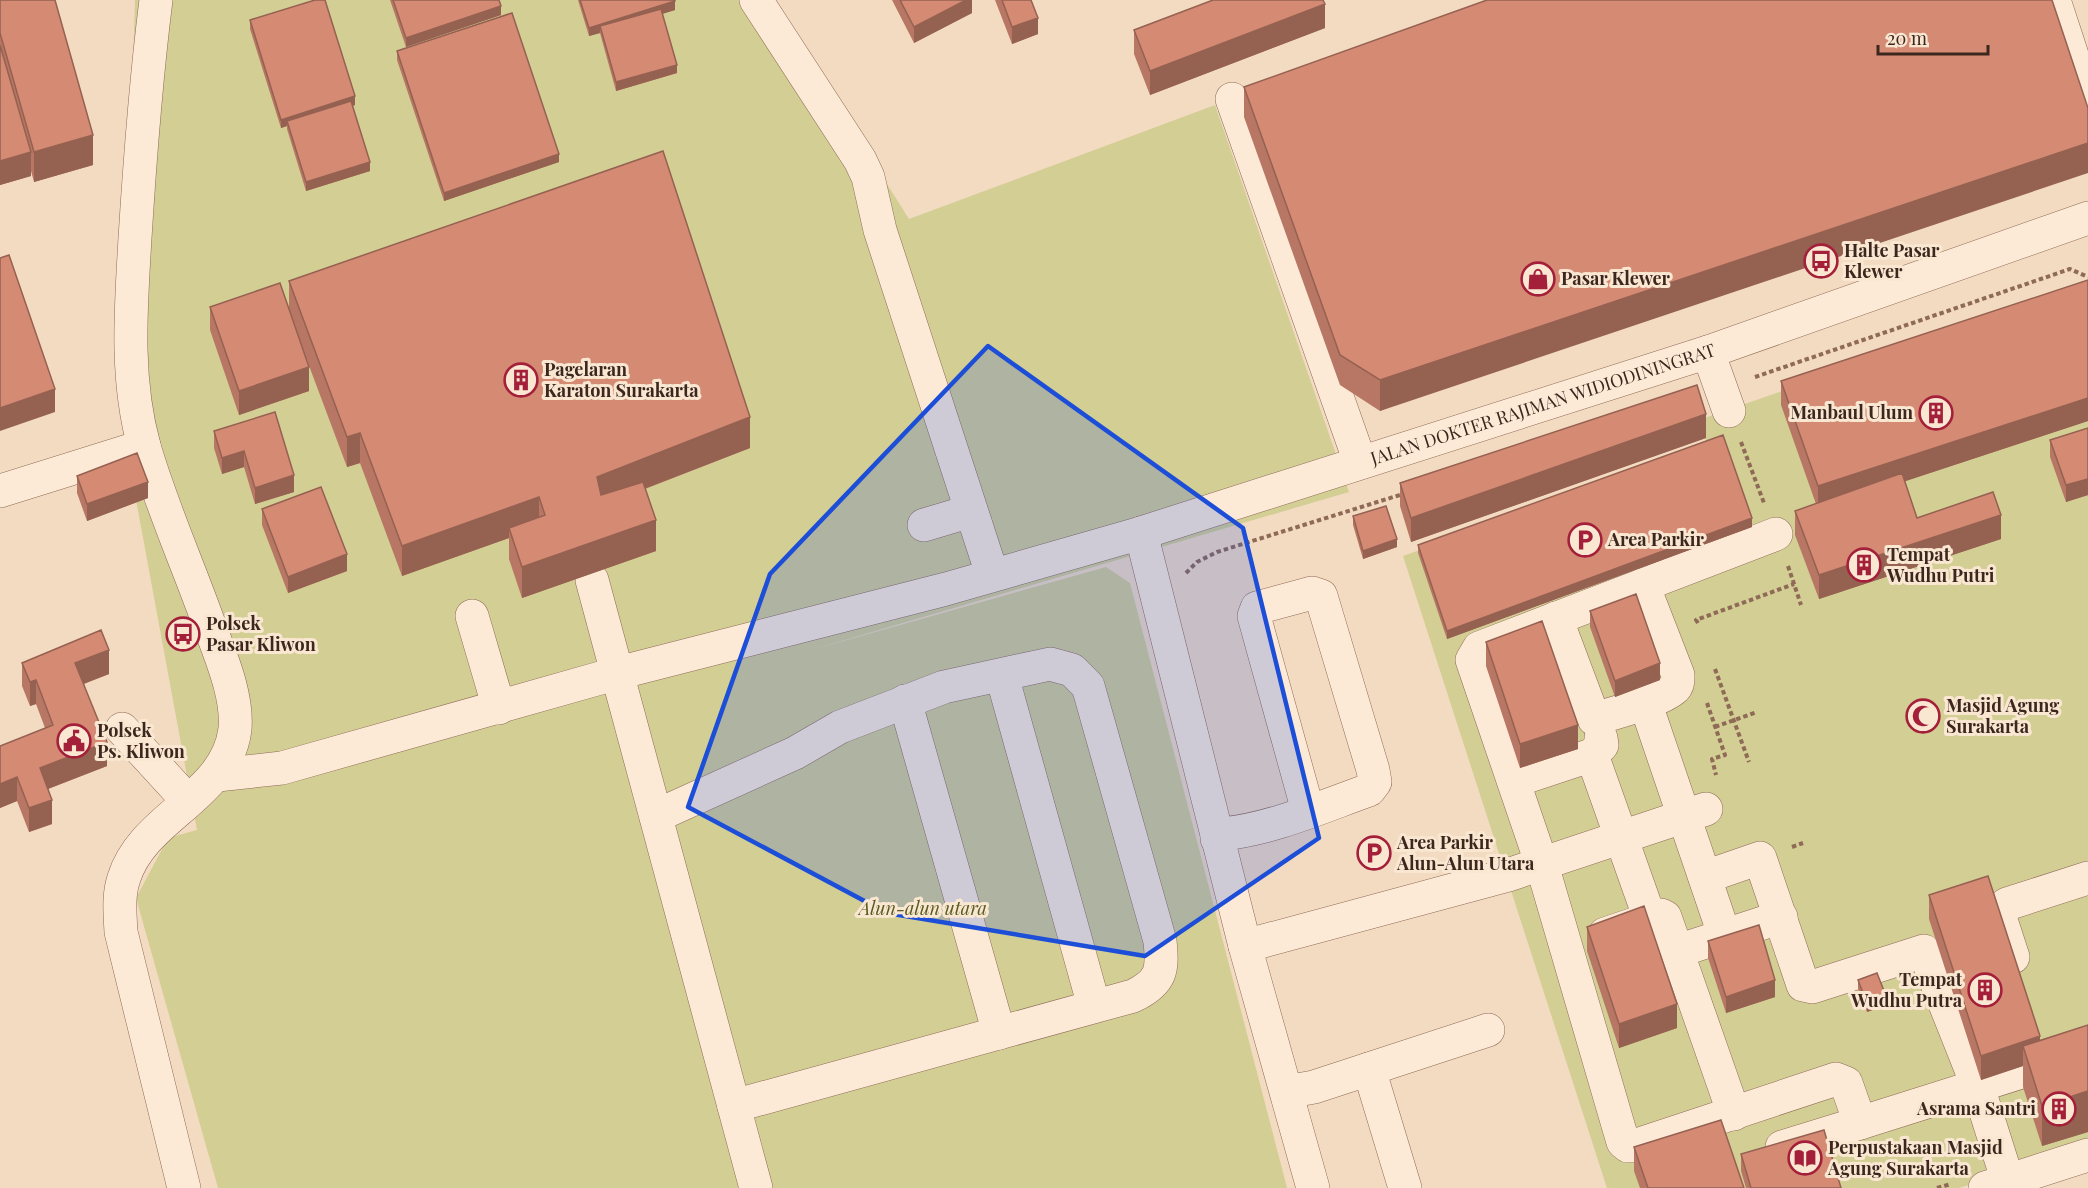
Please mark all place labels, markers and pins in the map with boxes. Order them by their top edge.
place label: Halte Pasar Klewer [1844,238,1940,283]
bus stop icon: Halte Pasar Klewer [1803,243,1839,279]
shop icon: Pasar Klewer [1520,261,1556,297]
place label: Pasar Klewer [1561,266,1671,290]
place label: Pagelaran Karaton Surakarta [544,357,699,402]
building icon: Pagelaran Karaton Surakarta [503,362,539,398]
building icon: Manbaul Ulum [1918,395,1954,431]
place label: Manbaul Ulum [1791,400,1914,424]
parking icon: Area Parkir [1567,522,1603,558]
place label: Area Parkir [1607,527,1704,551]
place label: Tempat Wudhu Putri [1886,542,1995,587]
building icon: Tempat Wudhu Putri [1846,547,1882,583]
place label: Polsek Pasar Kliwon [206,611,316,656]
bus stop icon: Polsek Pasar Kliwon [165,616,201,652]
place label: Masjid Agung Surakarta [1946,693,2059,738]
mosque icon: Masjid Agung Surakarta [1905,698,1941,734]
place label: Polsek Ps. Kliwon [97,718,185,763]
public building icon: Polsek Ps. Kliwon [56,723,92,759]
place label: Area Parkir Alun-Alun Utara [1396,830,1535,875]
parking icon: Area Parkir Alun-Alun Utara [1356,835,1392,871]
place label: Tempat Wudhu Putra [1850,967,1963,1012]
building icon: Tempat Wudhu Putra [1967,972,2003,1008]
building icon: Asrama Santri [2041,1091,2077,1127]
place label: Asrama Santri [1916,1096,2036,1120]
place label: Perpustakaan Masjid Agung Surakarta [1827,1135,2003,1180]
library icon: Perpustakaan Masjid Agung Surakarta [1787,1140,1823,1176]

